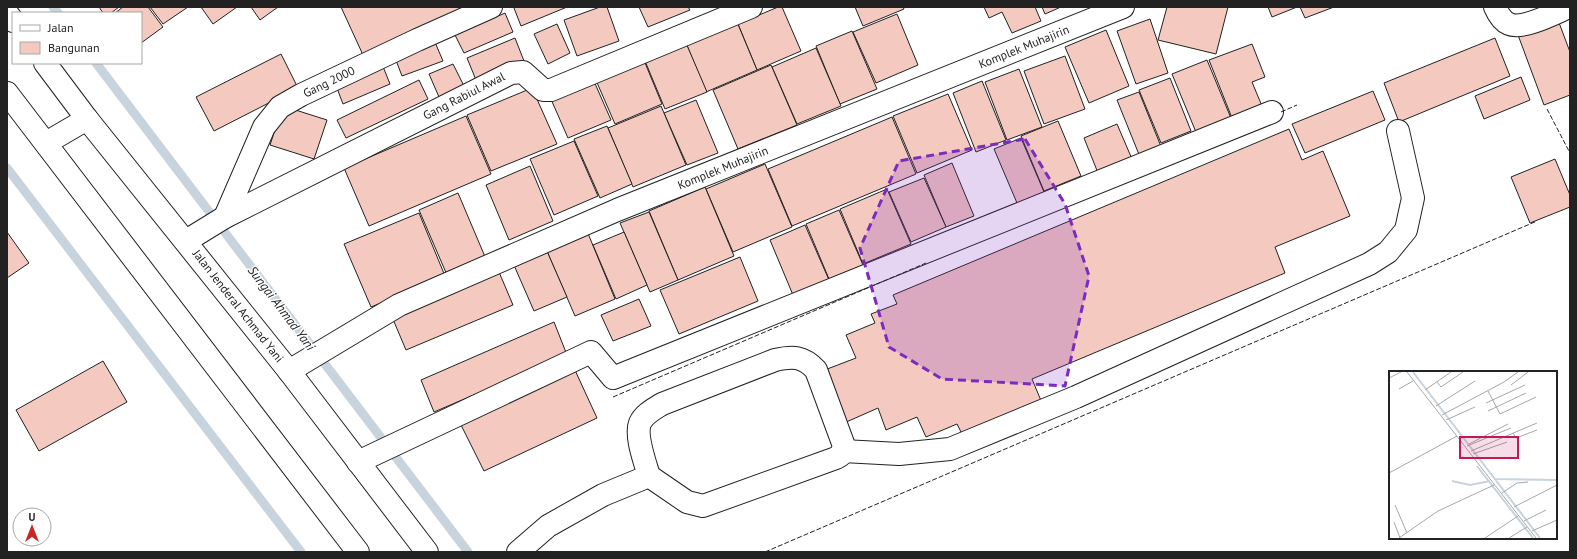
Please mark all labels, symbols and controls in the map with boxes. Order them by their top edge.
legend [12,12,142,64]
text: Jalan [47,20,73,35]
street label: Komplek Muhajirin [976,22,1071,72]
text: Bangunan [48,40,100,55]
street label: Gang 2000 [300,62,357,100]
street label: Gang Rabiul Awal [420,68,508,123]
street label: Komplek Muhajirin [675,143,770,193]
street label: Jalan Jenderal Achmad Yani [189,245,287,365]
water label: Sungai Ahmad Yani [244,263,319,355]
inset map [1389,371,1557,539]
north arrow [12,507,52,547]
text: U [29,510,36,524]

